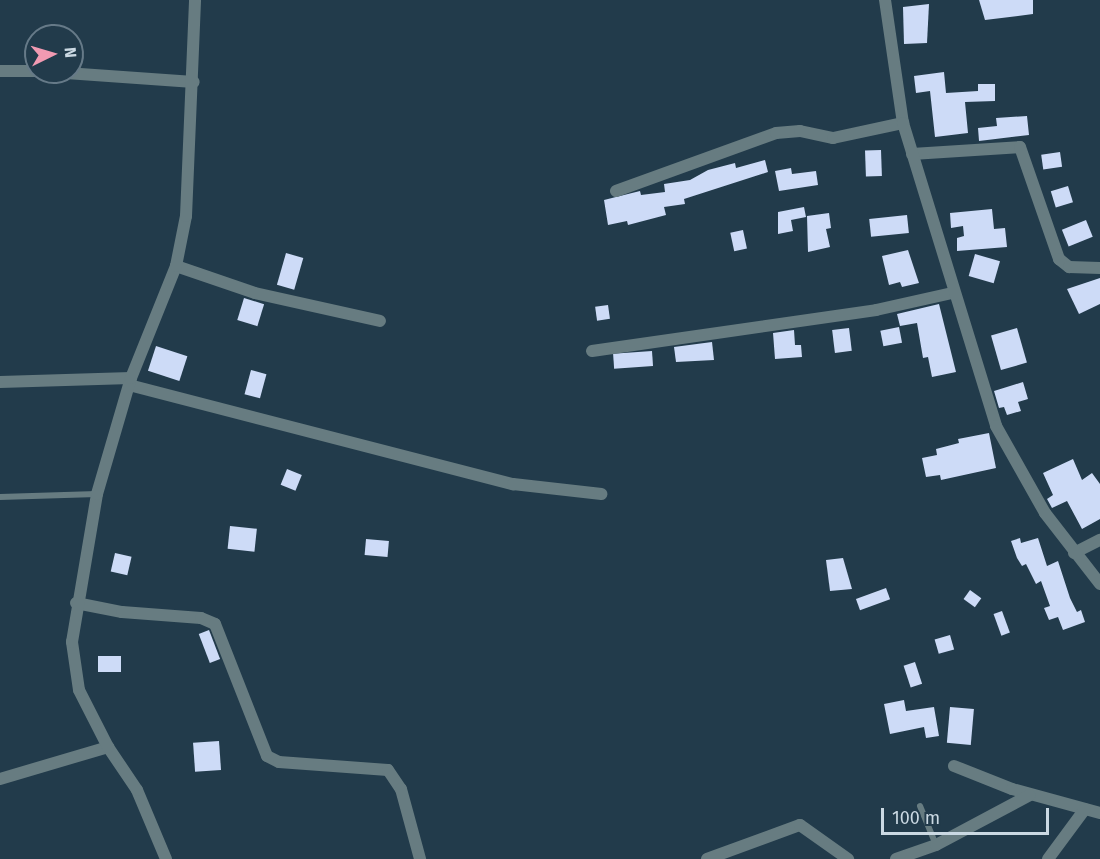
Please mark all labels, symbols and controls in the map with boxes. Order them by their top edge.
north arrow [24,24,84,84]
text: N [61,46,80,59]
scale bar [884,796,1052,834]
text: 100 m [892,807,940,829]

